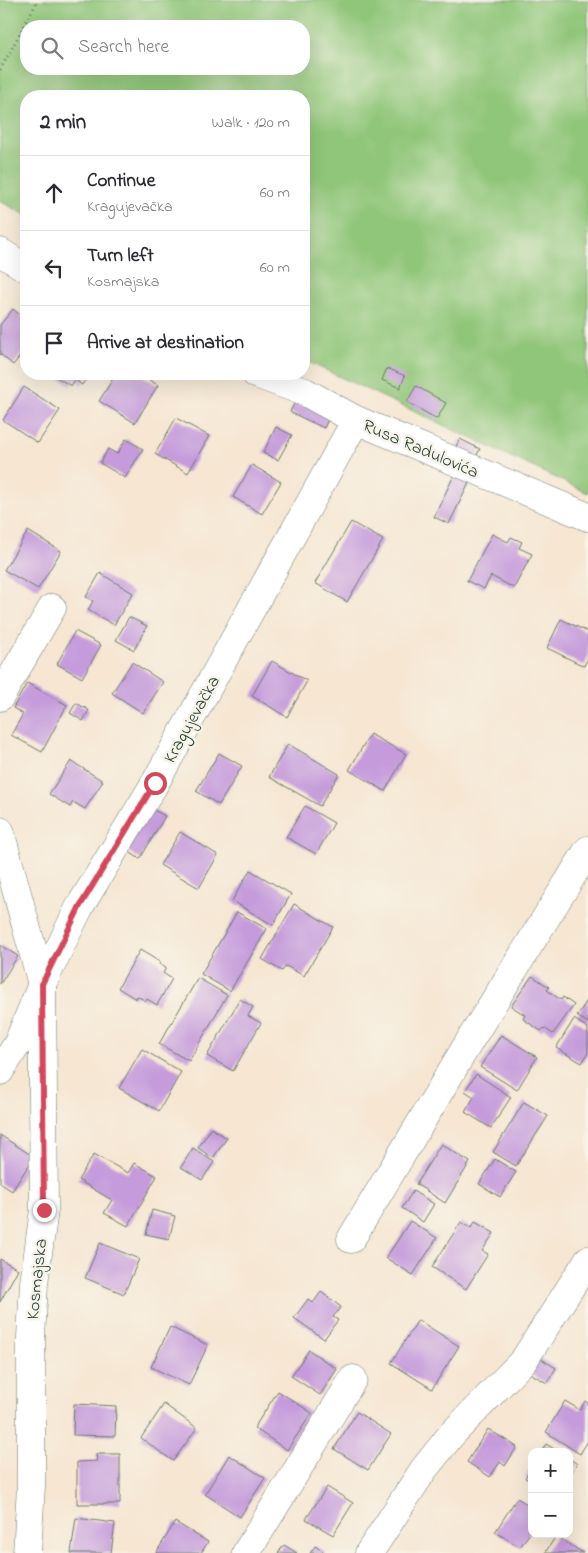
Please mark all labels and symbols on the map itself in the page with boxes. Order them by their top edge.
street label: Rusa Radulovića [358,414,482,486]
street label: Kragujevačka [158,672,228,769]
route start [144,772,167,795]
route end [33,1199,56,1222]
street label: Kosmajska [21,1237,55,1321]

